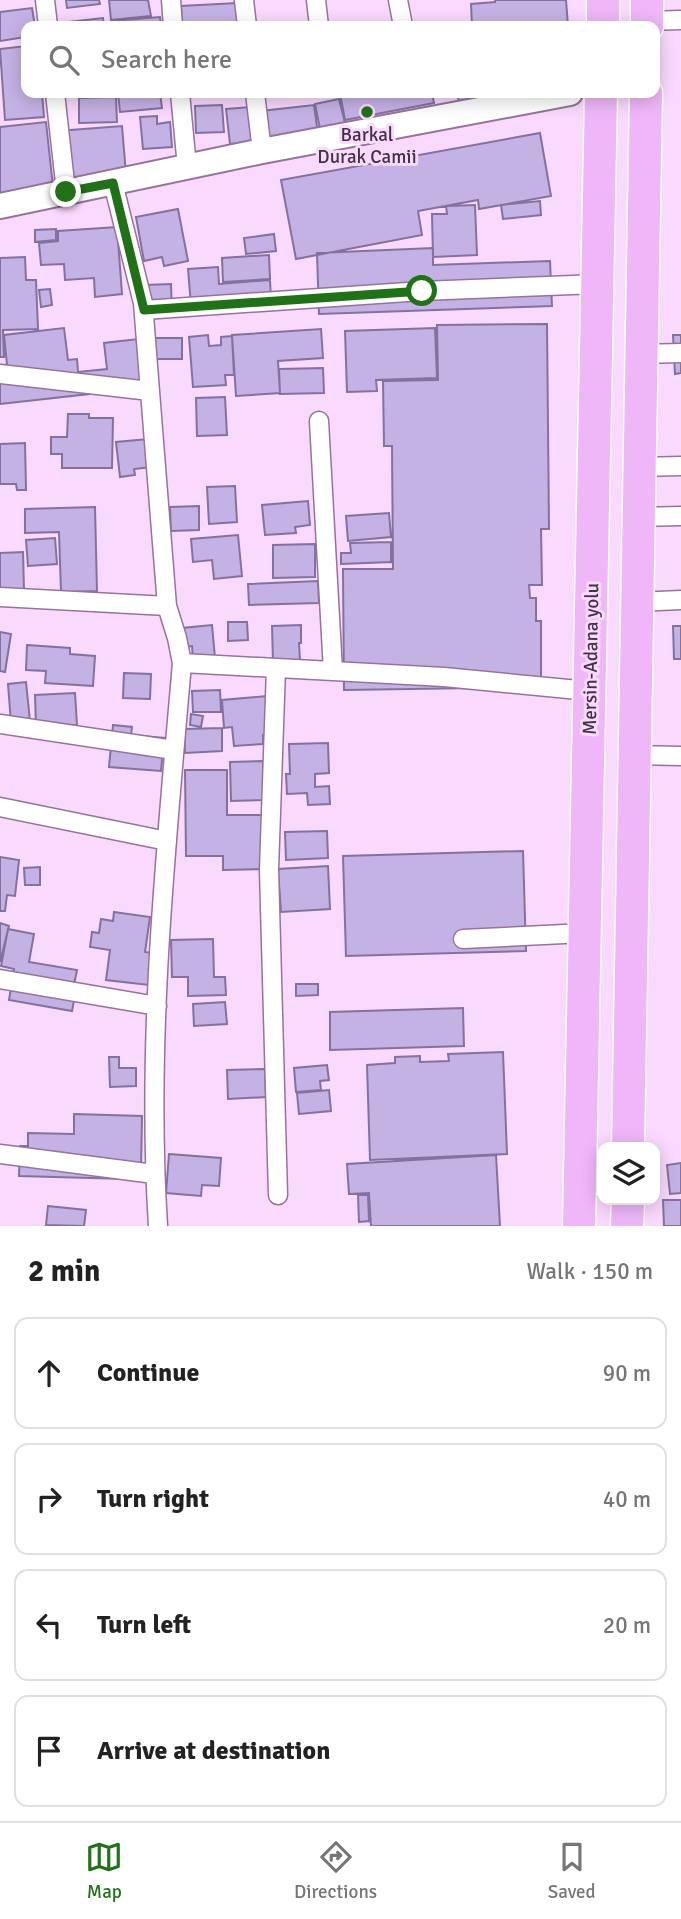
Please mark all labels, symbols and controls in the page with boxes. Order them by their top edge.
search box [21,21,660,98]
icon: search [45,41,83,79]
text: Search here [101,44,232,76]
marker: Barkal Durak Camii [359,104,375,120]
place label: Barkal Durak Camii [317,123,417,169]
route end [50,176,81,207]
route start [406,275,437,306]
street label: Mersin-Adana yolu [578,583,604,735]
map controls [597,1142,660,1205]
button: layers [597,1142,660,1205]
text: 2 min [28,1253,100,1290]
text: Walk · 150 m [527,1257,653,1286]
icon: ahead [30,1354,68,1392]
text: Continue [97,1357,199,1389]
text: 90 m [603,1359,651,1388]
icon: right [30,1480,68,1518]
text: Turn right [97,1483,209,1515]
text: 40 m [603,1485,651,1514]
icon: left [30,1606,68,1644]
text: Turn left [97,1609,191,1641]
text: 20 m [603,1611,651,1640]
icon: arrive [30,1732,68,1770]
text: Arrive at destination [97,1735,330,1767]
tab: Map [85,1838,123,1904]
tab: Directions [294,1838,377,1904]
tab: Saved [548,1838,596,1904]

